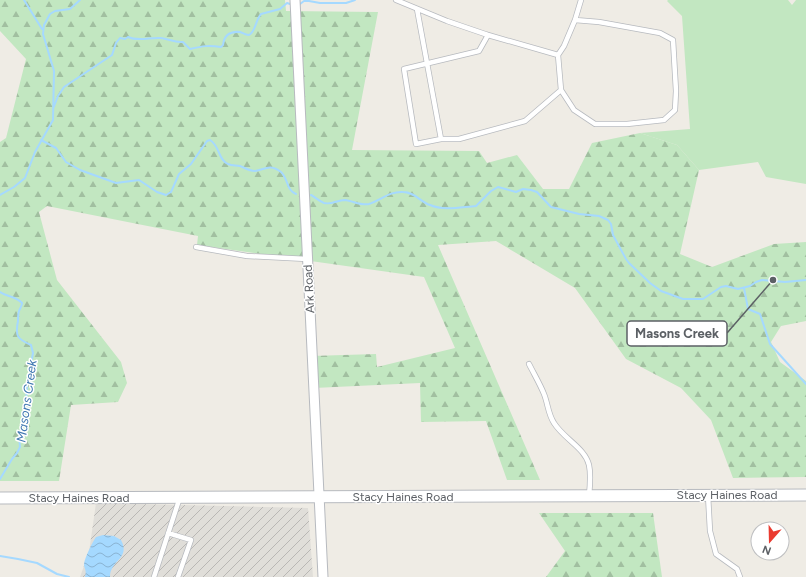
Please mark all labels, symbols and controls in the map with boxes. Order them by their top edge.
street label: Ark Road [301,264,317,314]
callout: Masons Creek [627,321,727,346]
text: Masons Creek [635,326,719,341]
water label: Masons Creek [13,358,40,443]
street label: Stacy Haines Road [677,488,777,502]
street label: Stacy Haines Road [353,490,453,504]
street label: Stacy Haines Road [29,491,129,505]
north arrow [750,521,790,561]
text: N [761,542,773,557]

